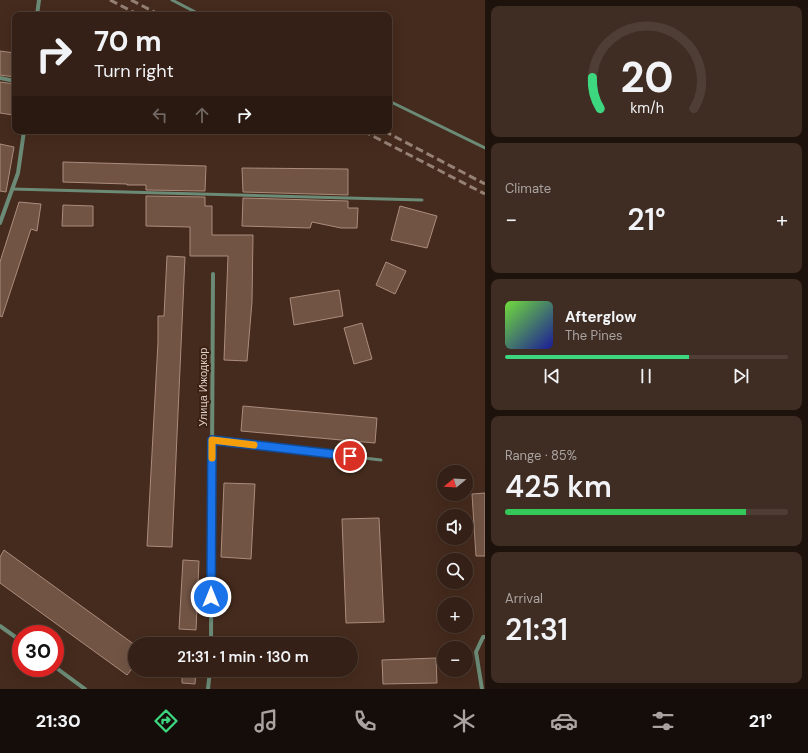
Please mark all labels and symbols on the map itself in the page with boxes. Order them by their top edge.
street label: Улица Ижодкор [196,348,210,426]
pin [333,439,367,473]
north arrow [437,465,473,501]
position arrow [190,576,232,618]
speed limit sign: 30 [12,625,64,677]

